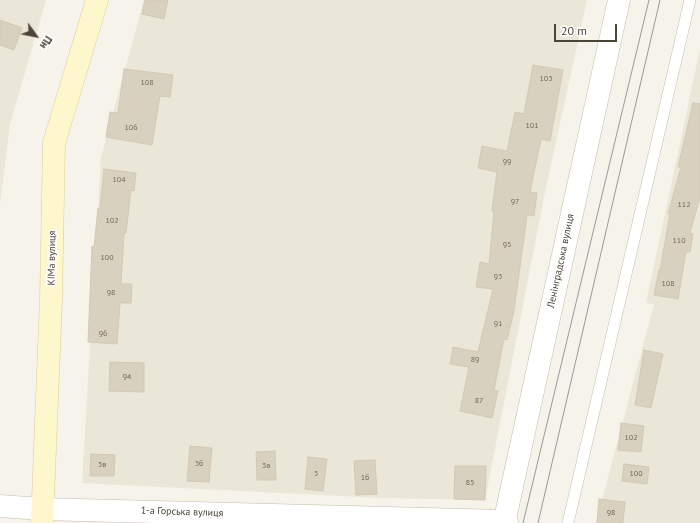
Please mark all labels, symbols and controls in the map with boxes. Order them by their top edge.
north arrow [16,16,56,56]
scale bar [556,16,619,42]
text: 20 m [561,23,587,38]
text: Пн [37,33,55,52]
house number: 103 [539,74,553,84]
house number: 108 [140,78,154,88]
house number: 101 [525,121,539,131]
house number: 106 [124,123,138,133]
house number: 99 [503,157,511,167]
house number: 104 [112,175,126,185]
house number: 97 [511,197,519,207]
house number: 112 [677,200,691,210]
street label: Ленінградська вулиця [545,213,577,309]
house number: 102 [105,216,119,226]
street label: КІМа вулиця [46,231,58,285]
house number: 110 [672,236,686,246]
house number: 95 [503,240,511,250]
house number: 100 [100,253,114,263]
house number: 93 [494,272,502,282]
house number: 108 [661,279,675,289]
house number: 98 [107,288,115,298]
house number: 91 [494,319,502,329]
house number: 96 [99,329,107,339]
house number: 89 [471,355,479,365]
house number: 94 [123,372,131,382]
house number: 87 [475,396,483,406]
house number: 102 [624,433,638,443]
house number: 3б [195,459,203,469]
house number: 3в [98,460,106,470]
house number: 3а [262,461,270,471]
house number: 3 [314,469,318,479]
house number: 100 [629,469,643,479]
house number: 1б [361,473,369,483]
house number: 85 [466,478,474,488]
street label: 1-а Горська вулиця [141,505,223,519]
house number: 98 [607,508,615,518]

